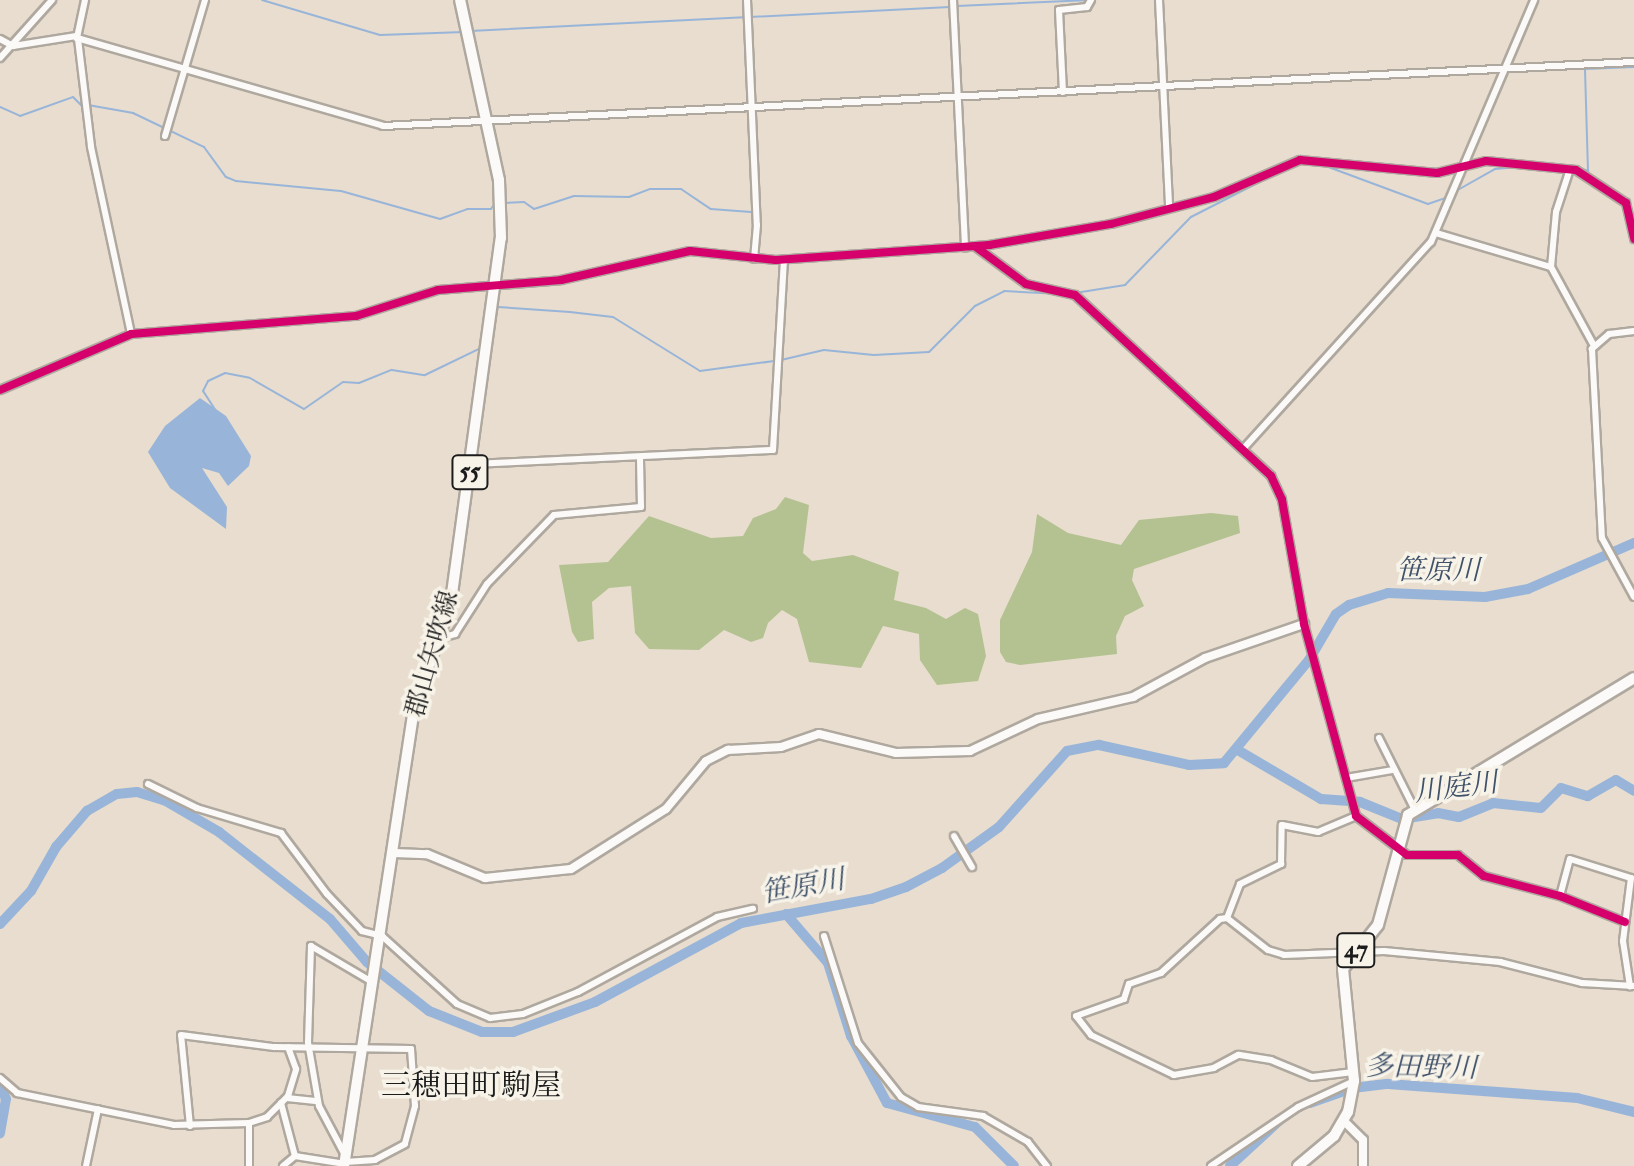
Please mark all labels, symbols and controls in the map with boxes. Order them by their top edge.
road number: 55 [450,452,490,492]
water label: 笹原川 [1396,554,1480,588]
street label: 郡山矢吹線 [400,587,466,721]
water label: 川庭川 [1412,766,1500,810]
water label: 笹原川 [759,863,847,911]
road number: 47 [1336,930,1376,970]
water label: 多田野川 [1365,1050,1477,1086]
district label: 三穂田町駒屋 [381,1068,561,1104]

